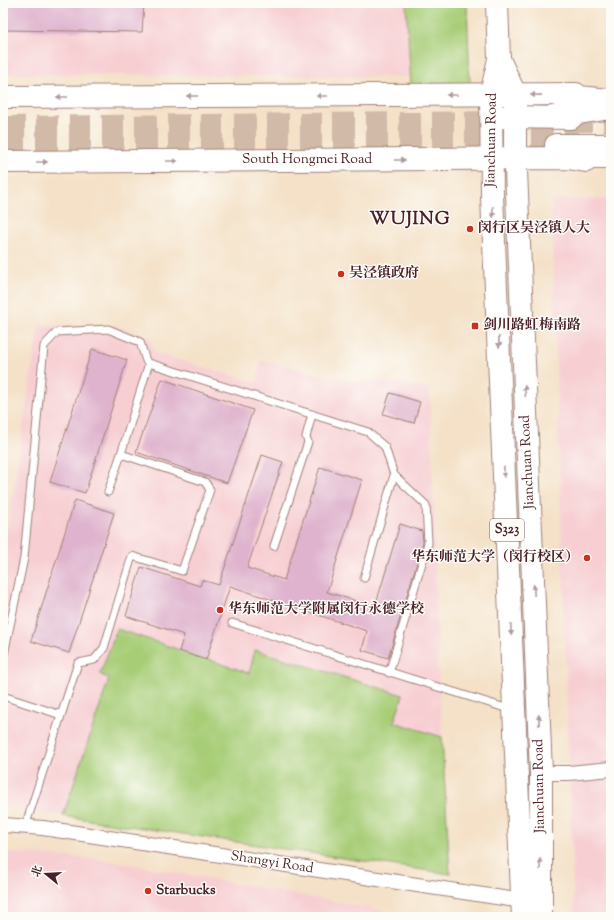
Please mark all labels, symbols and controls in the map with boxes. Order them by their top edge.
one-way arrow [445,92,458,98]
one-way arrow [529,92,542,98]
one-way arrow [185,93,198,99]
one-way arrow [315,93,328,99]
street label: Jianchuan Road [481,93,503,188]
one-way arrow [55,94,68,100]
street label: South Hongmei Road [242,150,372,170]
one-way arrow [394,157,407,163]
one-way arrow [36,158,48,165]
one-way arrow [166,158,179,164]
one-way arrow [489,206,496,218]
district label: WUJING [370,207,450,233]
place label: 闵行区吴泾镇人大 [478,219,590,239]
marker: 闵行区吴泾镇人大 [465,224,475,234]
place label: 吴泾镇政府 [349,264,419,284]
marker: 吴泾镇政府 [336,269,346,279]
place label: 剑川路虹梅南路 [483,316,581,336]
marker: 剑川路虹梅南路 [470,321,480,331]
one-way arrow [496,336,502,349]
one-way arrow [521,384,528,397]
street label: Jianchuan Road [516,414,541,511]
one-way arrow [501,466,508,478]
road number: S323 [490,519,524,541]
place label: 华东师范大学（闵行校区） [411,548,579,568]
marker: 华东师范大学（闵行校区） [582,553,592,563]
one-way arrow [530,584,537,596]
place label: 华东师范大学附属闵行永德学校 [228,600,424,620]
marker: 华东师范大学附属闵行永德学校 [215,605,225,615]
one-way arrow [508,624,514,637]
one-way arrow [536,713,542,726]
street label: Jianchuan Road [529,739,551,834]
street label: Shangyi Road [229,847,315,879]
north arrow [26,854,66,894]
one-way arrow [537,857,543,870]
text: 北 [28,864,47,879]
place label: Starbucks [156,881,216,901]
marker: Starbucks [143,886,153,896]

